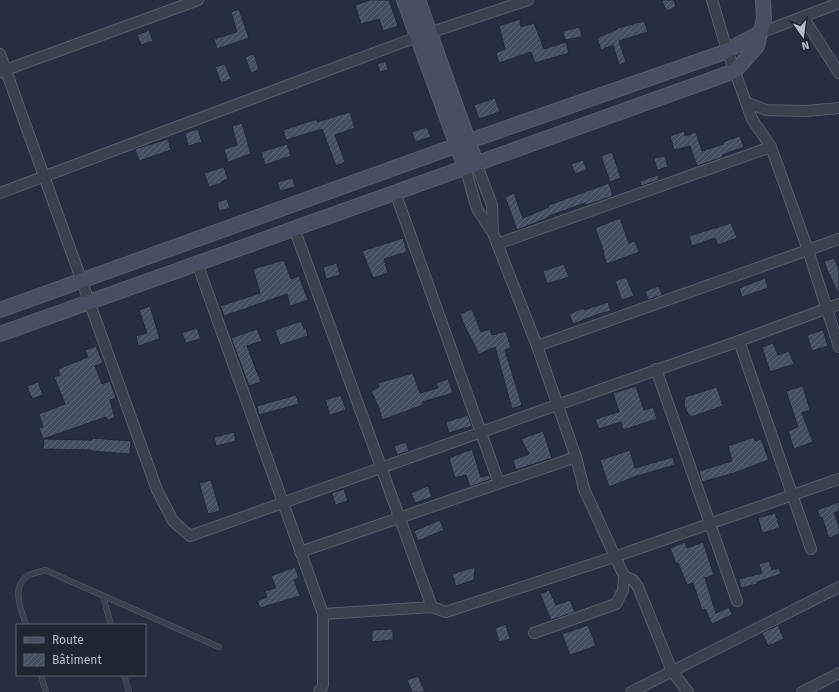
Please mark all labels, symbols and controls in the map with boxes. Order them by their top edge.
north arrow [783,16,823,56]
text: N [800,38,810,52]
legend [16,624,146,676]
text: Route [52,633,84,647]
text: Bâtiment [52,653,102,667]

